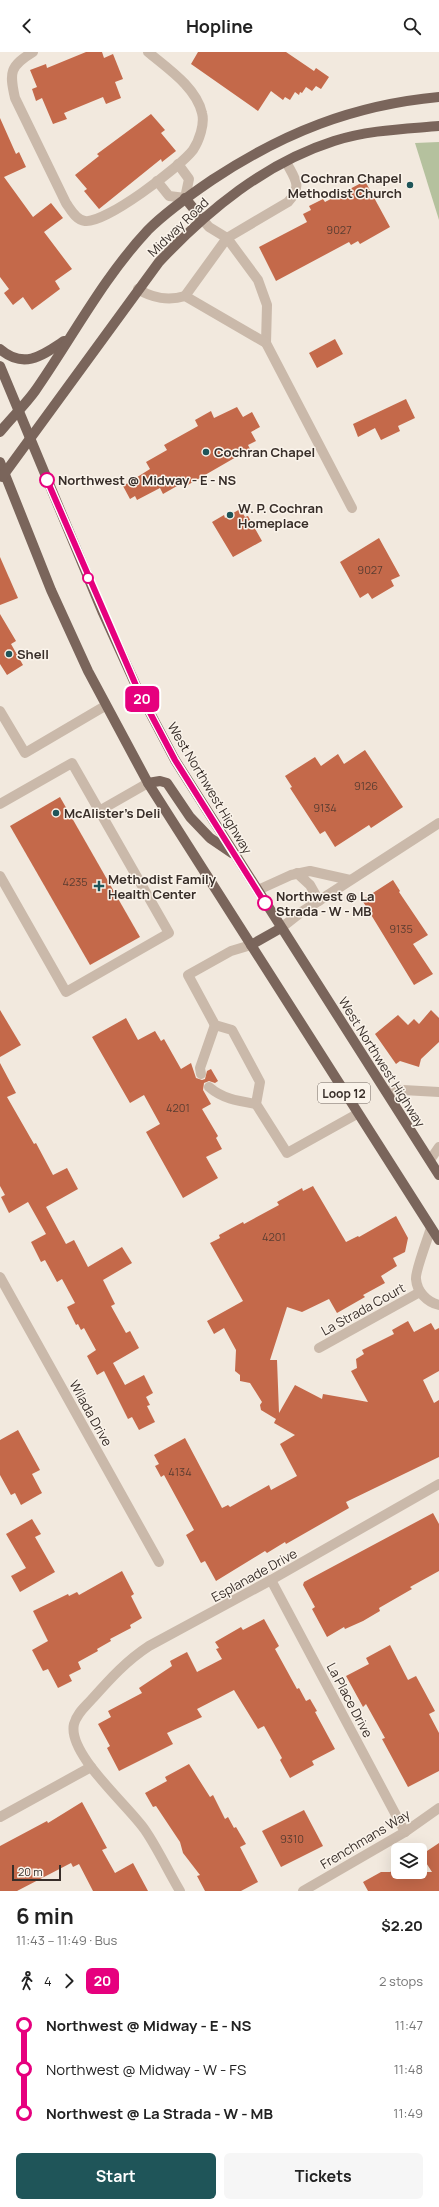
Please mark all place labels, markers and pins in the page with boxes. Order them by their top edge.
place label: Cochran Chapel Methodist Church [288,169,402,202]
marker: Cochran Chapel Methodist Church [405,180,415,190]
place label: Cochran Chapel [214,443,315,461]
marker: Cochran Chapel [201,447,211,457]
place label: Northwest @ Midway - E - NS [58,471,237,489]
marker: Northwest @ Midway - E - NS [39,472,55,488]
place label: W. P. Cochran Homeplace [238,499,323,532]
marker: W. P. Cochran Homeplace [225,510,235,520]
unlabelled marker [82,572,94,584]
place label: Shell [17,645,49,663]
marker: Shell [4,649,14,659]
place label: McAlister's Deli [64,804,160,822]
marker: McAlister's Deli [51,808,61,818]
place label: Methodist Family Health Center [108,870,217,903]
marker: Methodist Family Health Center [93,880,105,892]
place label: Northwest @ La Strada - W - MB [276,887,374,920]
marker: Northwest @ La Strada - W - MB [257,895,273,911]

